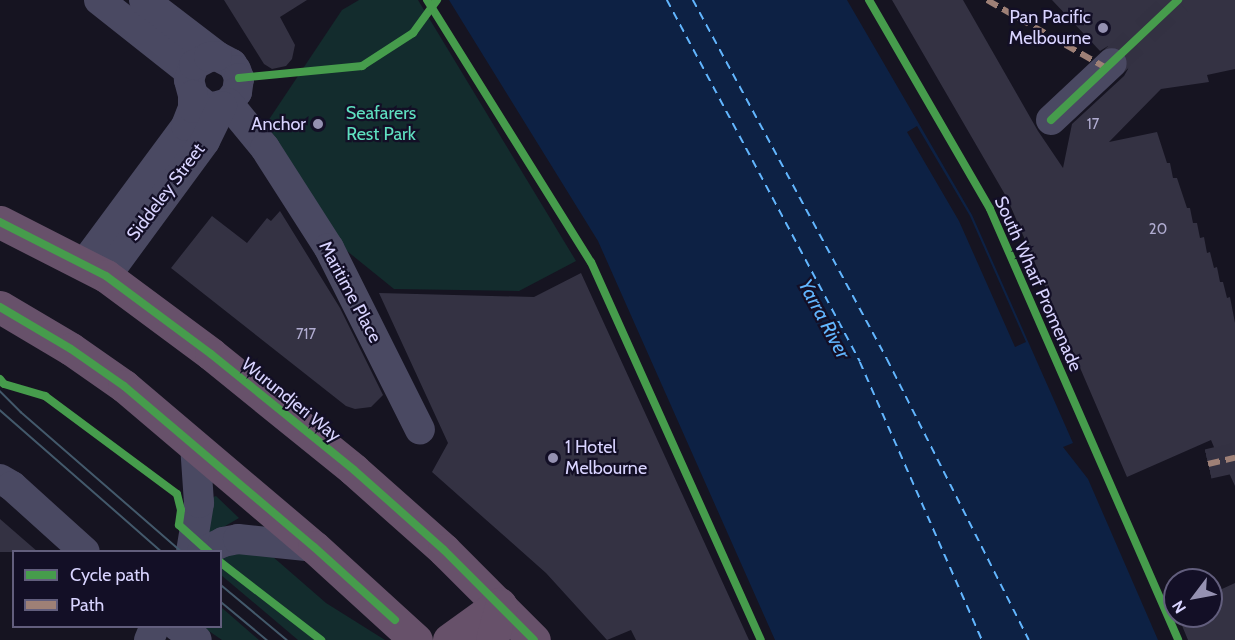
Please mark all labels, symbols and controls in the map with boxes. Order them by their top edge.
place label: Pan Pacific Melbourne [1009,7,1091,50]
marker: Pan Pacific Melbourne [1096,21,1110,35]
park label: Seafarers Rest Park [346,103,416,146]
place label: Anchor [251,113,306,135]
house number: 17 [1087,116,1099,134]
marker: Anchor [311,117,325,131]
street label: Siddeley Street [122,139,210,245]
street label: South Wharf Promenade [990,193,1086,375]
house number: 20 [1149,221,1167,239]
street label: Maritime Place [314,238,386,346]
water label: Yarra River [793,275,855,363]
house number: 717 [296,326,316,344]
street label: Wurundjeri Way [237,353,345,447]
place label: 1 Hotel Melbourne [565,437,647,480]
marker: 1 Hotel Melbourne [546,451,560,465]
legend [12,550,222,628]
text: Cycle path [70,564,150,586]
north arrow [1163,568,1223,628]
text: Path [70,594,104,616]
text: N [1168,597,1190,617]

